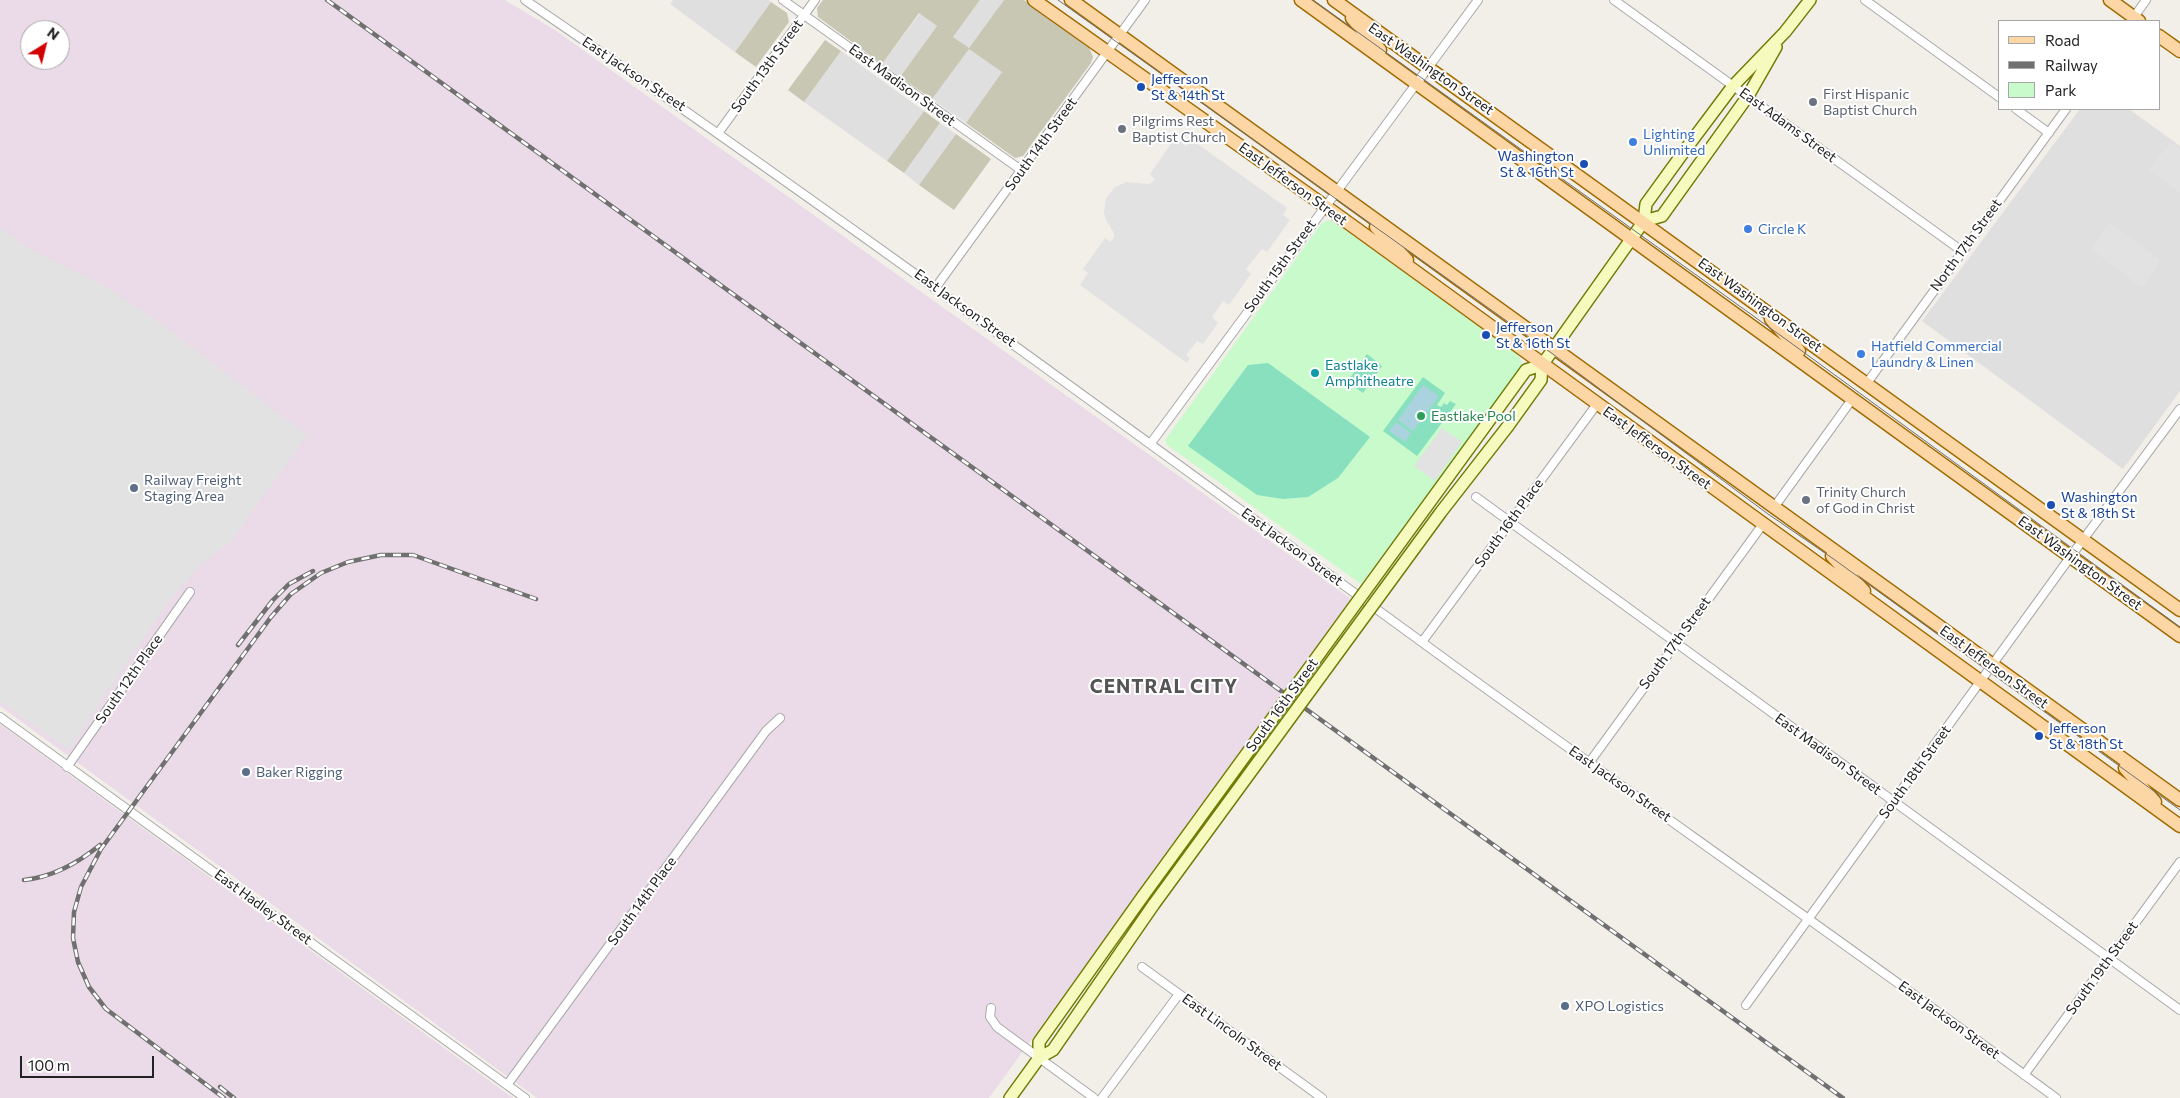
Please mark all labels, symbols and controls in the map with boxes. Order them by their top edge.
street label: South 13th Street [728,16,806,116]
street label: East Washington Street [1365,19,1497,119]
north arrow [20,20,70,70]
legend [1998,20,2160,110]
text: N [44,23,63,43]
text: Road [2045,31,2080,49]
street label: East Jackson Street [579,33,689,115]
street label: East Madison Street [845,41,959,129]
text: Railway [2045,56,2098,74]
place label: Jefferson St & 14th St [1151,71,1225,104]
marker: Jefferson St & 14th St [1135,81,1147,93]
text: Park [2045,81,2076,99]
street label: East Adams Street [1736,84,1840,166]
place label: First Hispanic Baptist Church [1823,86,1917,118]
street label: South 14th Street [1002,94,1080,194]
marker: First Hispanic Baptist Church [1807,96,1819,108]
place label: Pilgrims Rest Baptist Church [1132,113,1226,146]
marker: Pilgrims Rest Baptist Church [1116,123,1128,135]
place label: Lighting Unlimited [1643,126,1705,158]
marker: Lighting Unlimited [1627,136,1639,148]
street label: East Jefferson Street [1236,139,1350,229]
place label: Washington St & 16th St [1498,148,1574,180]
marker: Washington St & 16th St [1578,158,1590,170]
street label: North 17th Street [1927,195,2005,295]
street label: South 15th Street [1241,216,1319,316]
place label: Circle K [1758,221,1806,237]
marker: Circle K [1742,223,1754,235]
street label: East Washington Street [1695,254,1825,356]
street label: East Jackson Street [911,266,1019,350]
place label: Jefferson St & 16th St [1496,319,1570,352]
marker: Jefferson St & 16th St [1480,329,1492,341]
place label: Hatfield Commercial Laundry & Linen [1871,338,2002,371]
marker: Hatfield Commercial Laundry & Linen [1855,348,1867,360]
place label: Eastlake Amphitheatre [1325,357,1414,390]
marker: Eastlake Amphitheatre [1309,367,1321,379]
street label: East Jefferson Street [1600,403,1714,493]
place label: Eastlake Pool [1431,408,1516,424]
marker: Eastlake Pool [1415,410,1427,422]
place label: Railway Freight Staging Area [144,472,241,504]
street label: South 16th Place [1471,475,1547,571]
marker: Railway Freight Staging Area [128,482,140,494]
place label: Trinity Church of God in Christ [1816,484,1915,516]
place label: Washington St & 18th St [2061,489,2137,522]
marker: Trinity Church of God in Christ [1800,494,1812,506]
marker: Washington St & 18th St [2045,499,2057,511]
street label: East Jackson Street [1238,505,1346,589]
street label: East Washington Street [2015,512,2145,614]
street label: South 17th Street [1636,593,1714,693]
street label: East Jefferson Street [1937,622,2051,712]
street label: South 12th Place [92,631,166,727]
street label: South 16th Street [1242,655,1322,755]
district label: CENTRAL CITY [1088,676,1240,698]
street label: East Madison Street [1771,710,1885,798]
place label: Jefferson St & 18th St [2049,720,2123,752]
street label: South 18th Street [1875,722,1955,822]
marker: Jefferson St & 18th St [2033,730,2045,742]
street label: East Jackson Street [1566,742,1674,826]
place label: Baker Rigging [256,764,343,780]
marker: Baker Rigging [240,766,252,778]
street label: South 14th Place [604,853,680,949]
street label: East Hadley Street [211,866,315,948]
street label: South 19th Street [2062,918,2142,1018]
street label: East Jackson Street [1895,978,2003,1062]
street label: East Lincoln Street [1179,990,1285,1074]
place label: XPO Logistics [1575,998,1664,1014]
marker: XPO Logistics [1559,1000,1571,1012]
scale bar [22,1046,156,1078]
text: 100 m [28,1056,70,1074]

